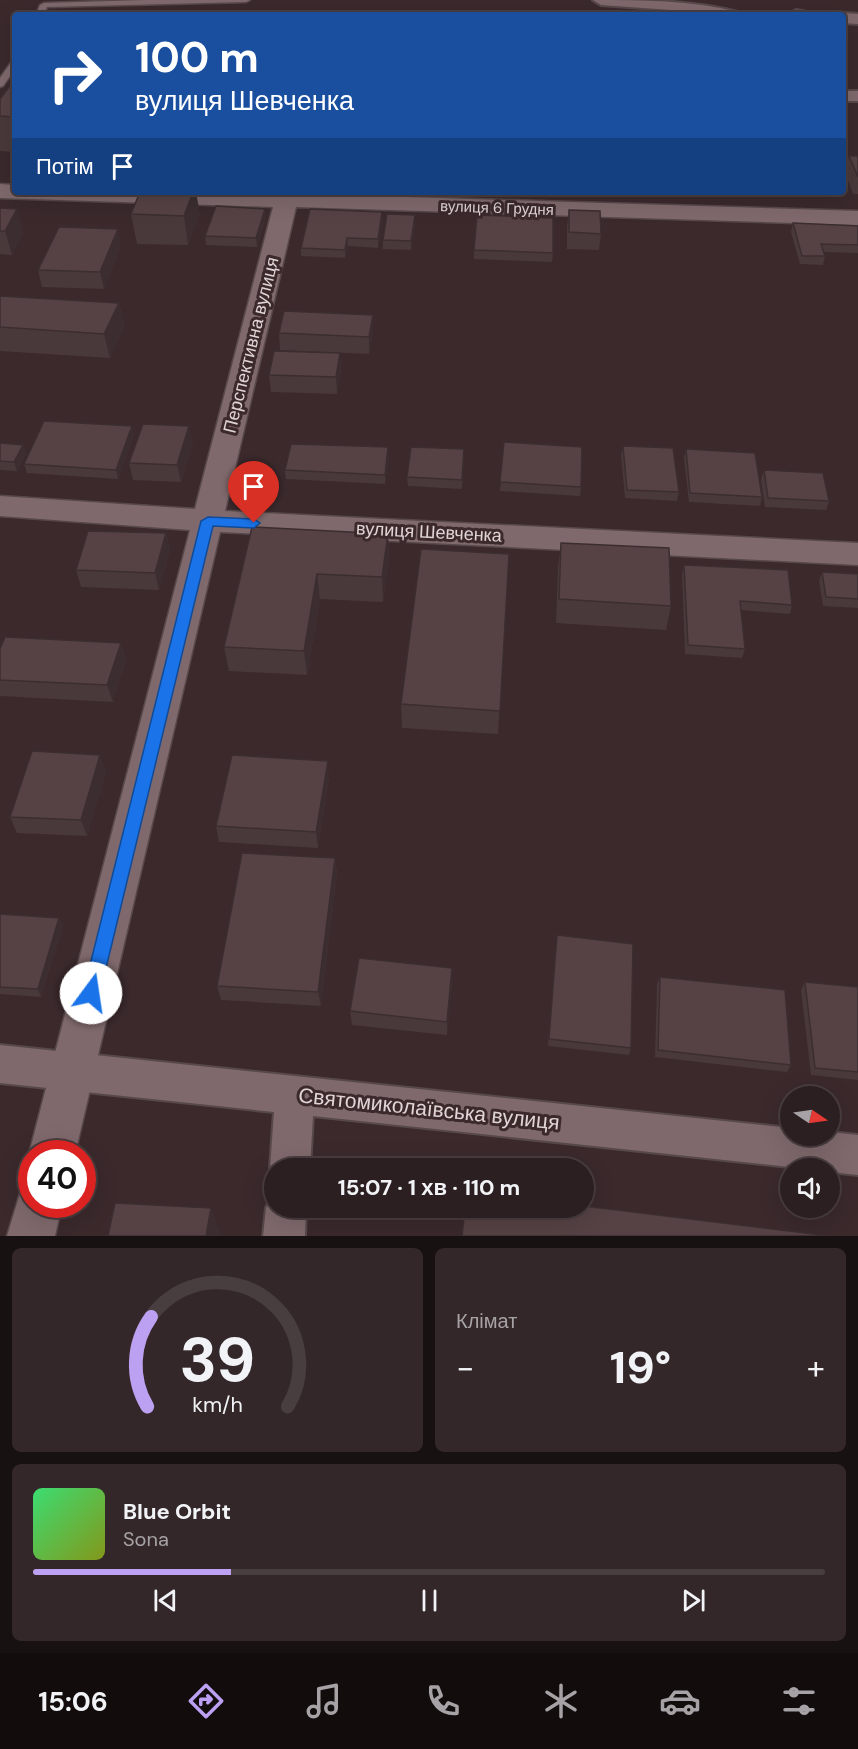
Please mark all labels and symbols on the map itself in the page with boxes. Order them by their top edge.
street label: вулиця 6 Грудня [440,196,554,220]
street label: Перспективна вулиця [217,254,285,436]
pin [228,461,279,523]
street label: вулиця Шевченка [355,516,504,548]
position arrow [59,961,123,1025]
street label: Святомиколаївська вулиця [297,1081,561,1137]
north arrow [780,1086,840,1146]
speed limit sign: 40 [18,1140,96,1218]

